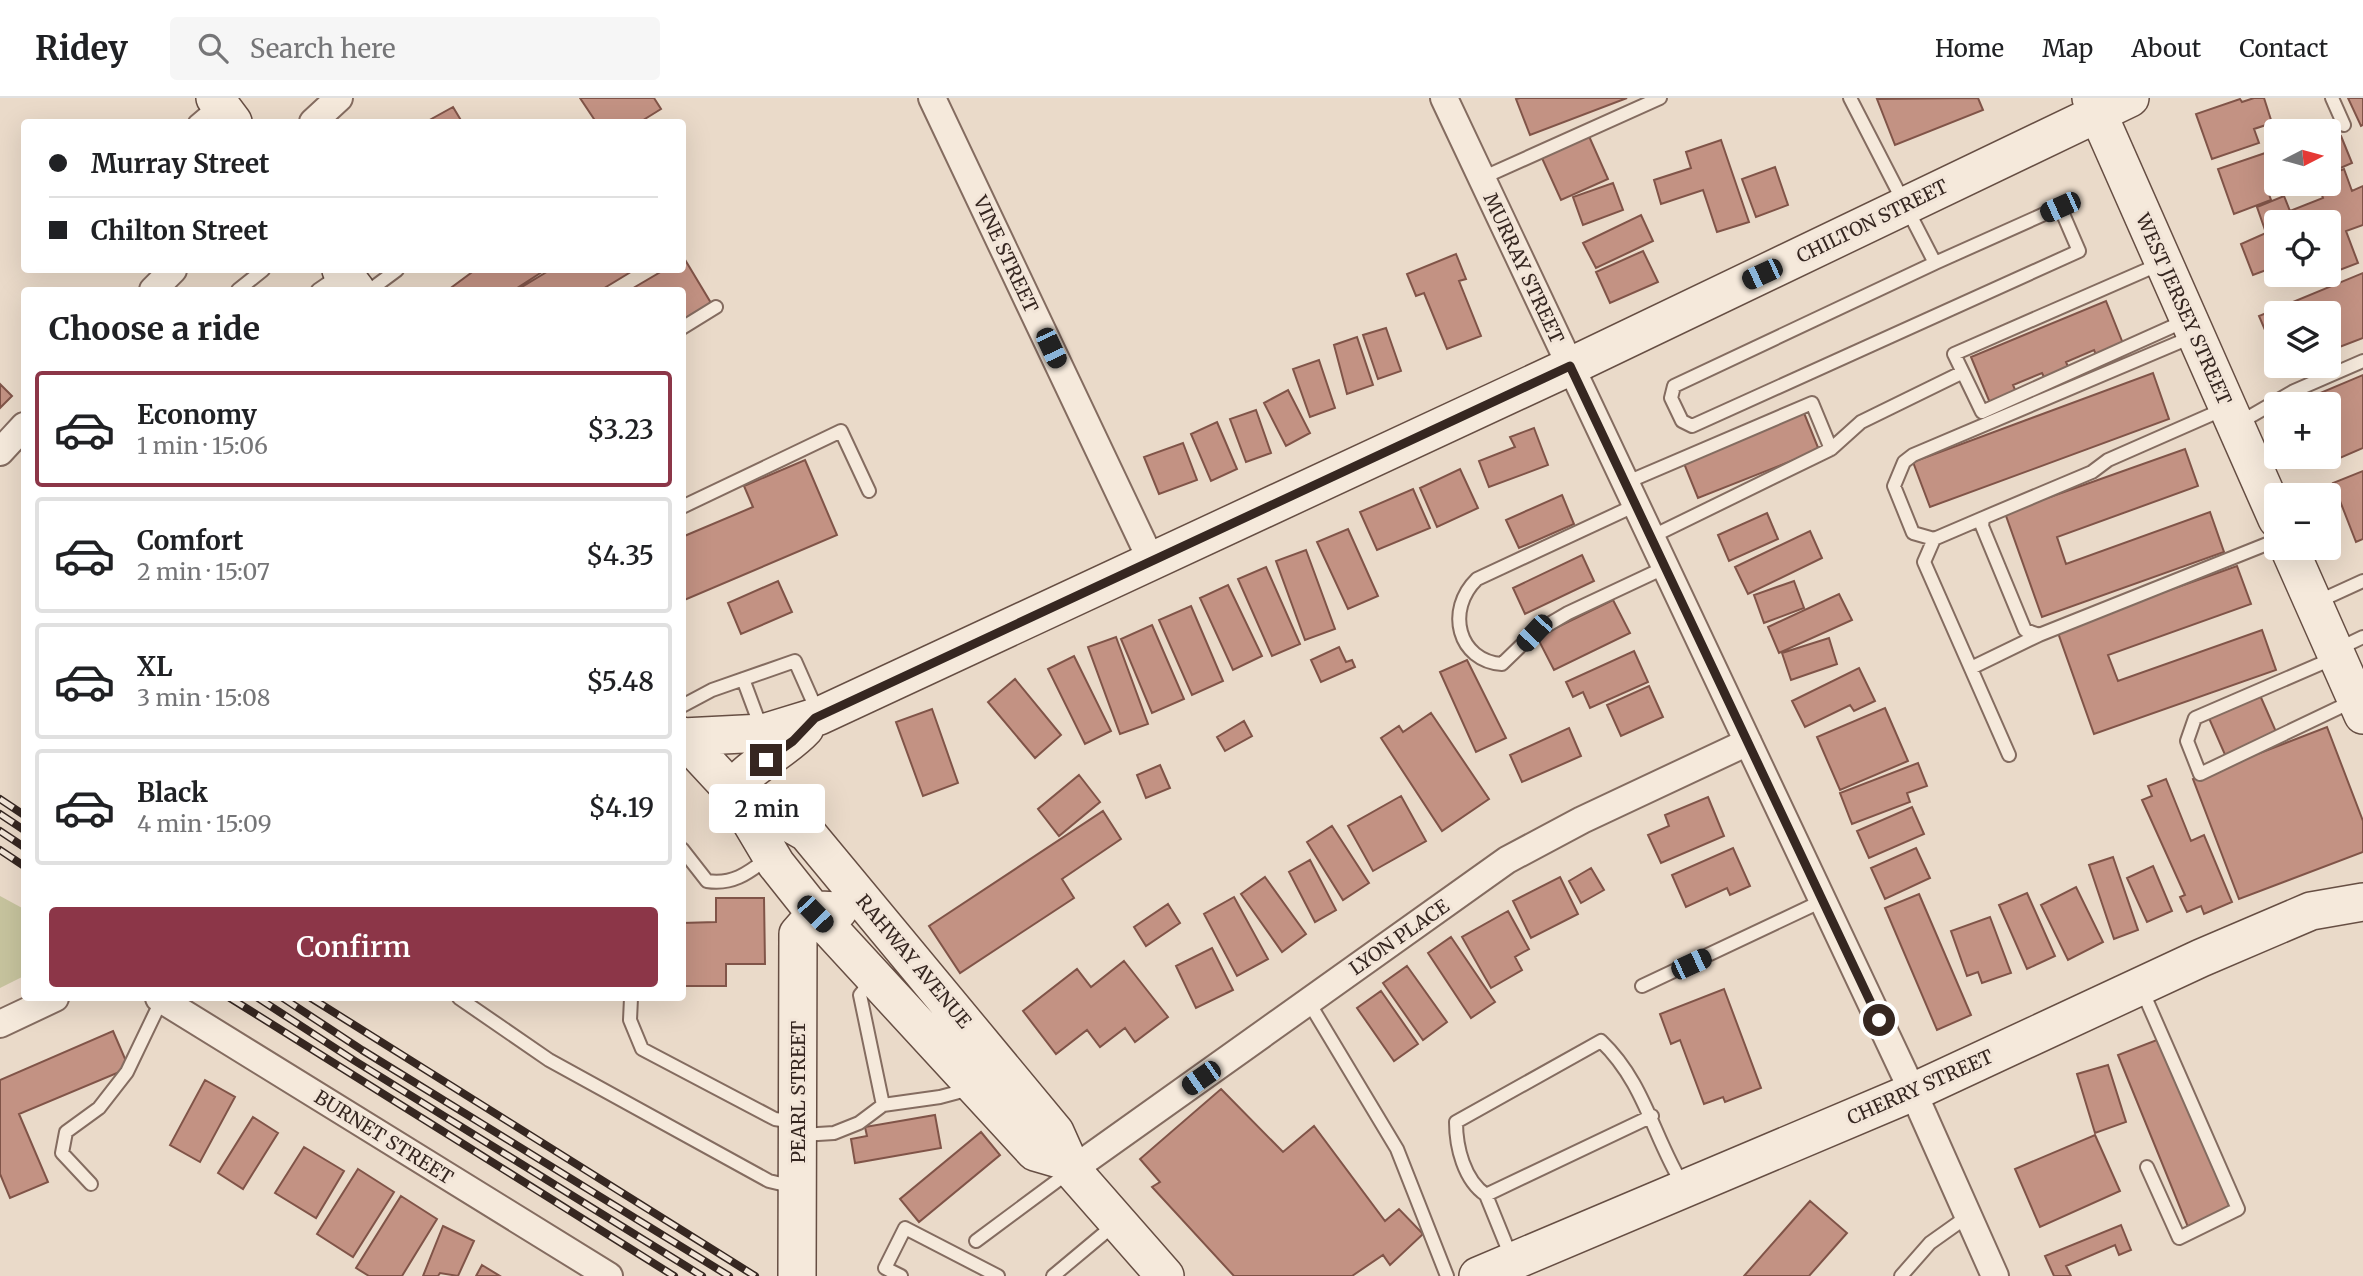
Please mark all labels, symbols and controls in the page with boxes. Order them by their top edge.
search box [170,17,660,80]
text: Ridey [35,28,128,69]
icon: search [194,29,232,67]
text: Search here [250,32,396,65]
text: Home [1935,33,2004,64]
text: Map [2042,33,2093,64]
text: About [2131,33,2201,64]
text: Contact [2239,33,2328,64]
north arrow [2264,119,2342,196]
map controls [2264,119,2341,560]
text: Murray Street [91,147,270,180]
street label: CHILTON STREET [1792,174,1952,268]
street label: MURRAY STREET [1479,189,1569,347]
car [2037,189,2084,225]
street label: VINE STREET [968,191,1044,316]
street label: WEST JERSEY STREET [2131,209,2237,408]
button: locate [2264,210,2341,287]
text: Chilton Street [91,214,268,247]
car [1739,256,1786,292]
button: layers [2264,301,2341,378]
text: Choose a ride [49,309,260,349]
car [1033,325,1070,371]
button: + [2264,392,2341,469]
icon: car [53,398,116,461]
text: Economy [137,398,257,431]
text: $3.23 [587,413,654,446]
text: 1 min · 15:06 [137,431,268,460]
button: − [2264,483,2341,560]
icon: car [53,524,116,587]
text: Comfort [137,524,243,557]
text: $4.35 [586,539,654,572]
text: 2 min · 15:07 [137,557,270,586]
car [1512,610,1557,656]
icon: car [53,650,116,713]
text: XL [137,650,173,683]
text: $5.48 [586,665,654,698]
text: 3 min · 15:08 [137,683,270,712]
route end [750,744,782,776]
icon: car [53,776,116,839]
text: Black [137,776,208,809]
callout: 2 min [708,784,824,834]
text: $4.19 [589,791,654,824]
text: 2 min [735,794,799,823]
text: 4 min · 15:09 [137,809,272,838]
street label: RAHWAY AVENUE [851,889,977,1033]
car [793,892,838,936]
street label: LYON PLACE [1345,894,1453,980]
button: Confirm [49,907,658,987]
car [1668,946,1715,982]
route start [1863,1004,1895,1036]
street label: PEARL STREET [786,1021,810,1163]
street label: CHERRY STREET [1843,1044,1997,1130]
car [1178,1057,1225,1099]
street label: BURNET STREET [310,1085,458,1189]

